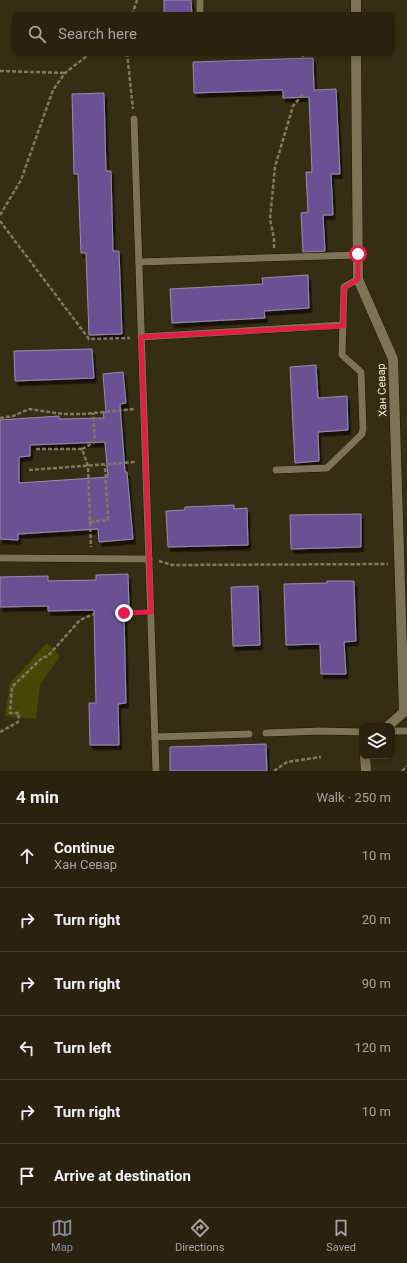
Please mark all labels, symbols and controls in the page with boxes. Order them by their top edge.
search box [12,12,395,56]
icon: search [26,23,48,45]
text: Search here [58,25,137,43]
route start [349,245,367,263]
street label: Хан Севар [375,363,389,417]
route end [115,604,133,622]
map controls [359,723,395,759]
button: layers [359,723,395,759]
text: 4 min [16,787,59,807]
text: Walk · 250 m [316,790,391,805]
text: Continue [54,839,115,857]
icon: ahead [16,845,38,867]
text: 10 m [362,848,391,863]
text: Хан Севар [54,857,117,872]
icon: right [16,909,38,931]
text: Turn right [54,911,120,929]
text: 20 m [362,912,391,927]
icon: right [16,973,38,995]
text: Turn right [54,975,120,993]
text: 90 m [362,976,391,991]
icon: left [16,1037,38,1059]
text: Turn left [54,1039,111,1057]
text: 120 m [354,1040,391,1055]
icon: right [16,1101,38,1123]
text: Turn right [54,1103,120,1121]
text: 10 m [362,1104,391,1119]
icon: arrive [16,1165,38,1187]
text: Arrive at destination [54,1167,191,1185]
tab: Map [51,1217,73,1254]
tab: Directions [175,1217,224,1254]
tab: Saved [326,1217,356,1254]

